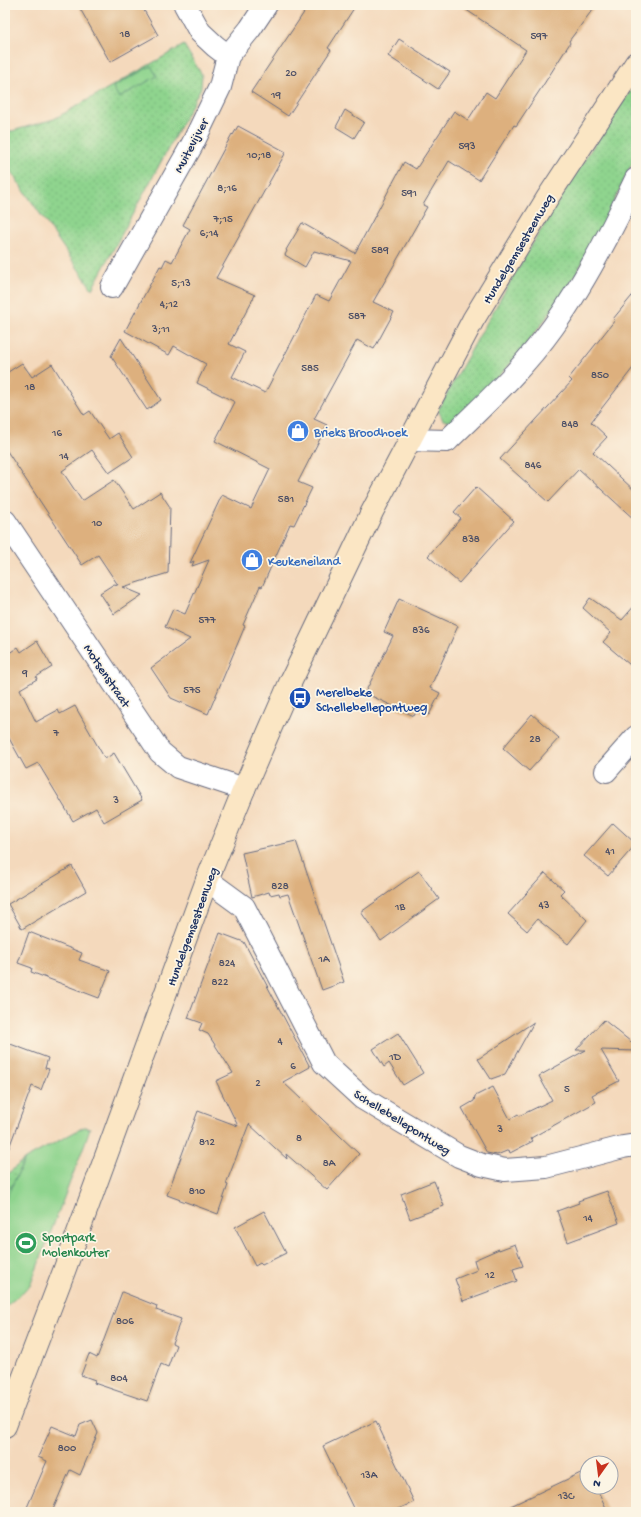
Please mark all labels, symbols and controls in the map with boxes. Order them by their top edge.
house number: 18 [119,29,130,41]
house number: 597 [530,31,548,43]
house number: 20 [285,68,297,80]
house number: 19 [270,90,281,102]
street label: Muitevijver [172,115,213,176]
house number: 593 [458,141,476,153]
house number: 10;18 [246,150,271,162]
house number: 8;16 [217,183,237,195]
house number: 591 [401,188,417,200]
street label: Hundelgemsesteenweg [480,192,558,307]
house number: 7;15 [212,214,233,226]
house number: 6;14 [200,228,219,240]
house number: 589 [371,245,389,257]
house number: 5;13 [171,278,191,290]
house number: 4;12 [160,299,179,311]
house number: 587 [348,311,366,323]
house number: 3;11 [151,324,170,336]
house number: 585 [301,363,319,375]
house number: 850 [591,370,609,382]
house number: 18 [24,382,35,394]
shop icon: Brieks Broodhoek [285,418,311,444]
house number: 848 [561,419,579,431]
place label: Brieks Broodhoek [313,426,408,441]
house number: 16 [51,428,62,440]
house number: 14 [58,451,70,463]
house number: 846 [525,460,542,472]
house number: 581 [278,494,294,506]
house number: 10 [91,518,102,530]
house number: 838 [462,534,480,546]
shop icon: Keukeneiland [239,547,265,573]
place label: Keukeneiland [268,555,341,570]
house number: 577 [198,615,216,627]
house number: 836 [412,625,430,637]
street label: Motsenstraat [79,642,134,712]
house number: 9 [21,668,28,680]
house number: 575 [183,685,201,697]
bus stop icon: Merelbeke Schellebellepontweg [287,685,313,711]
place label: Merelbeke Schellebellepontweg [316,686,427,716]
house number: 7 [52,728,59,740]
house number: 28 [529,734,541,746]
house number: 3 [112,795,119,807]
house number: 41 [605,846,615,858]
street label: Hundelgemsesteenweg [165,865,222,988]
house number: 828 [271,881,289,893]
house number: 43 [539,900,550,912]
house number: 1B [394,902,405,914]
house number: 1A [318,954,330,966]
house number: 824 [219,958,236,970]
house number: 822 [212,977,229,989]
house number: 4 [277,1036,283,1048]
house number: 1D [388,1052,402,1064]
house number: 6 [290,1061,296,1073]
house number: 2 [255,1078,261,1090]
house number: 5 [564,1084,570,1096]
street label: Schellebellepontweg [350,1087,453,1159]
house number: 3 [496,1124,503,1136]
house number: 8 [296,1133,302,1145]
house number: 812 [199,1137,216,1149]
house number: 8A [323,1158,336,1170]
house number: 810 [189,1186,205,1198]
house number: 14 [582,1213,594,1225]
sports icon: Sportpark Molenkouter [13,1230,39,1256]
place label: Sportpark Molenkouter [42,1231,110,1261]
house number: 12 [484,1270,496,1282]
house number: 806 [116,1316,134,1328]
house number: 804 [110,1373,129,1385]
house number: 800 [58,1443,76,1455]
north arrow [579,1455,619,1495]
house number: 13A [360,1470,378,1482]
text: N [592,1476,602,1489]
house number: 13C [557,1491,575,1503]

